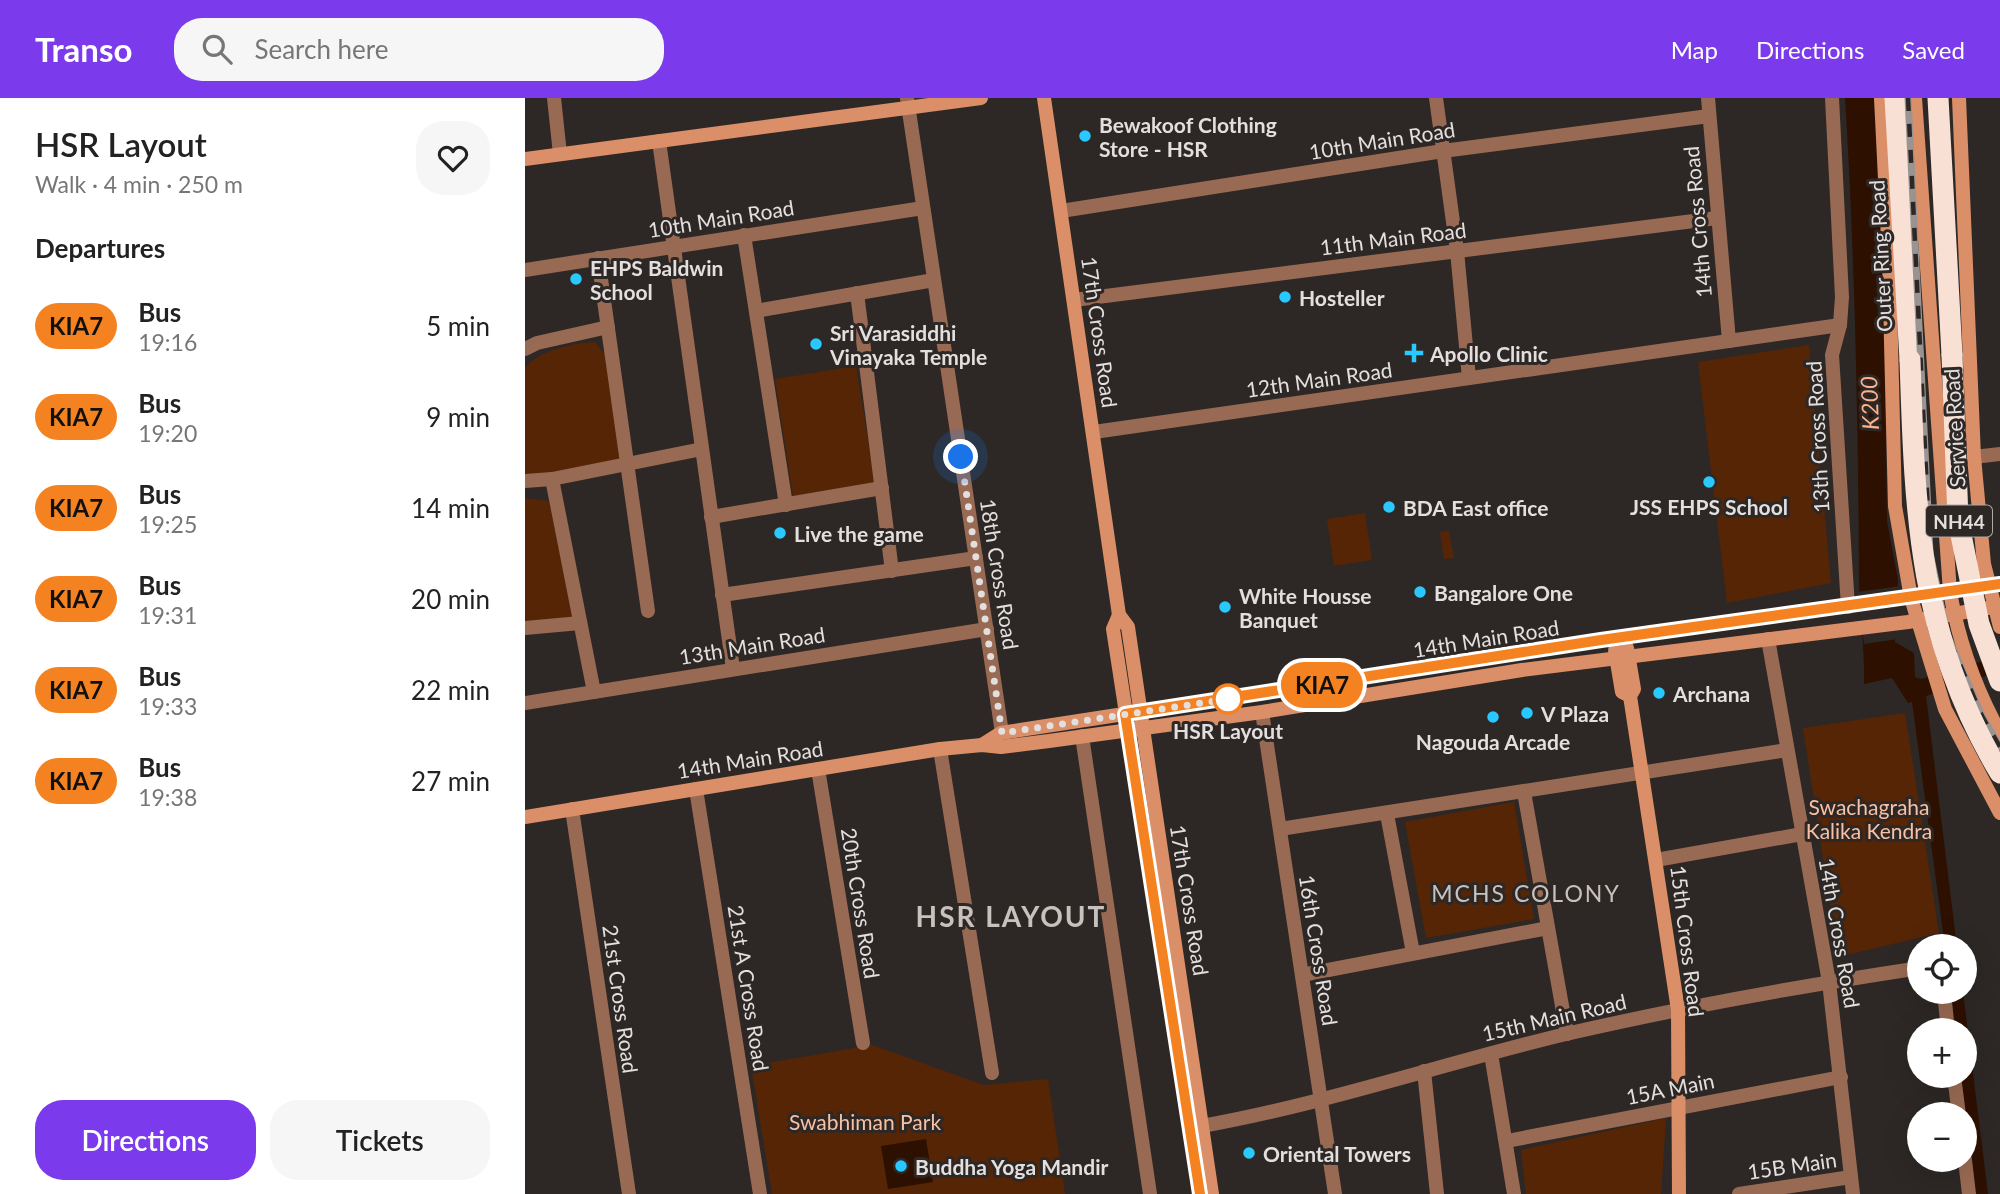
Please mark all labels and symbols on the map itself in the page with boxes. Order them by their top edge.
place label: Bewakoof Clothing Store - HSR [1099,112,1277,161]
street label: 10th Main Road [1307,116,1457,164]
marker: Bewakoof Clothing Store - HSR [1077,128,1093,144]
street label: 14th Cross Road [1678,145,1716,299]
street label: Outer Ring Road [1864,179,1896,333]
street label: 10th Main Road [646,194,796,242]
street label: 11th Main Road [1318,217,1468,259]
place label: EHPS Baldwin School [590,255,723,304]
street label: 17th Cross Road [1077,255,1123,409]
marker: EHPS Baldwin School [568,271,584,287]
place label: Hosteller [1299,285,1385,310]
marker: Hosteller [1277,289,1293,305]
place label: Sri Varasiddhi Vinayaka Temple [829,320,987,369]
marker: Sri Varasiddhi Vinayaka Temple [808,336,824,352]
place label: Apollo Clinic [1429,341,1548,366]
marker: Apollo Clinic [1404,343,1424,363]
street label: 12th Main Road [1244,356,1394,402]
street label: 13th Cross Road [1801,360,1833,514]
street label: Service Road [1938,368,1970,488]
water label: K200 [1854,375,1884,431]
your location [943,439,978,474]
marker: JSS EHPS School [1701,474,1717,490]
place label: JSS EHPS School [1630,494,1788,519]
place label: BDA East office [1403,495,1549,520]
street label: 18th Cross Road [976,497,1024,651]
marker: BDA East office [1381,499,1397,515]
road number: NH44 [1926,506,1992,536]
place label: Live the game [794,521,924,546]
marker: Live the game [772,525,788,541]
place label: Bangalore One [1434,580,1573,605]
place label: White Housse Banquet [1239,583,1372,632]
marker: Bangalore One [1412,584,1428,600]
marker: White Housse Banquet [1217,599,1233,615]
street label: 14th Main Road [1411,614,1561,662]
street label: 13th Main Road [677,621,827,669]
line badge: KIA7 [1273,662,1371,708]
place label: Archana [1672,681,1750,706]
marker: HSR Layout [1213,684,1243,714]
marker: Archana [1651,685,1667,701]
place label: V Plaza [1540,701,1609,726]
marker: V Plaza [1519,705,1535,721]
marker: Nagouda Arcade [1485,709,1501,725]
place label: HSR Layout [1173,718,1283,743]
place label: Nagouda Arcade [1416,729,1570,754]
street label: 14th Main Road [675,735,825,783]
park label: Swachagraha Kalika Kendra [1806,794,1932,843]
street label: 17th Cross Road [1166,823,1214,977]
street label: 20th Cross Road [837,826,885,980]
street label: 14th Cross Road [1814,856,1866,1010]
street label: 15th Cross Road [1666,864,1710,1018]
street label: 16th Cross Road [1295,873,1343,1027]
district label: MCHS COLONY [1431,879,1621,907]
district label: HSR LAYOUT [916,899,1106,933]
street label: 21st A Cross Road [724,903,774,1073]
street label: 21st Cross Road [598,923,644,1075]
street label: 15th Main Road [1479,988,1629,1046]
street label: 15A Main [1624,1067,1716,1109]
park label: Swabhiman Park [789,1109,941,1134]
place label: Oriental Towers [1263,1141,1411,1166]
marker: Oriental Towers [1241,1145,1257,1161]
street label: 15B Main [1746,1146,1838,1184]
place label: Buddha Yoga Mandir [915,1154,1108,1179]
marker: Buddha Yoga Mandir [893,1158,909,1174]

